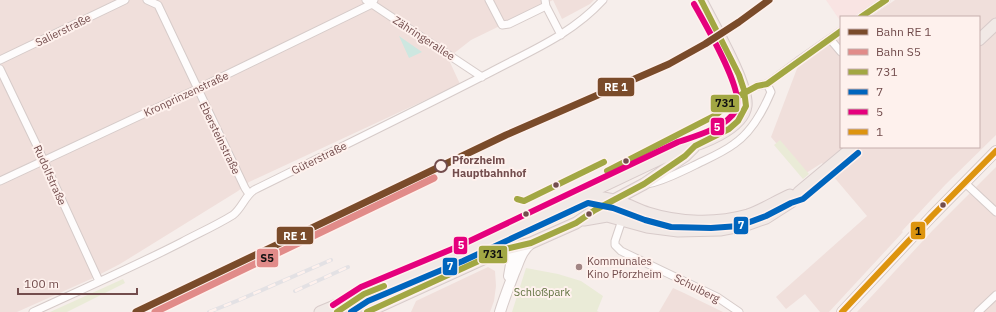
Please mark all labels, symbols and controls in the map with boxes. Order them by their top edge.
street label: Salierstraße [33,11,93,49]
street label: Zähringerallee [390,13,458,63]
legend [840,16,980,148]
text: Bahn RE 1 [876,24,931,39]
text: Bahn S5 [876,44,921,59]
text: 731 [876,64,898,79]
street label: Kronprinzenstraße [141,68,231,120]
line badge: RE 1 [597,77,635,97]
text: RE 1 [604,80,628,94]
text: 7 [876,84,883,99]
line badge: 731 [710,94,740,113]
text: 731 [715,96,735,110]
street label: Ebersteinstraße [196,99,244,177]
text: 5 [876,104,883,119]
line badge: 5 [710,117,725,136]
text: 5 [714,120,721,134]
text: 1 [876,124,883,139]
street label: Güterstraße [289,139,349,177]
street label: Rudolfstraße [30,143,70,207]
place label: Pforzheim Hauptbahnhof [452,153,526,180]
unlabelled marker [621,156,631,166]
marker: Pforzheim Hauptbahnhof [434,159,448,173]
unlabelled marker [551,180,561,190]
unlabelled marker [938,200,948,210]
unlabelled marker [521,209,531,219]
unlabelled marker [584,209,594,219]
line badge: 7 [733,216,749,235]
text: 7 [738,218,745,232]
line badge: 1 [910,221,926,240]
text: 1 [915,224,922,238]
line badge: RE 1 [276,226,314,245]
text: RE 1 [283,229,307,243]
line badge: 5 [453,236,468,255]
text: 5 [458,238,465,252]
line badge: 731 [478,245,508,264]
text: 731 [483,247,503,261]
line badge: S5 [256,248,279,268]
text: S5 [260,251,274,265]
place label: Kommunales Kino Pforzheim [587,254,662,281]
line badge: 7 [442,257,458,276]
text: 7 [447,259,454,273]
marker: Kommunales Kino Pforzheim [574,262,584,272]
scale bar [18,270,137,296]
street label: Schulberg [672,271,722,306]
text: 100 m [24,276,59,291]
park label: Schloßpark [514,285,570,299]

